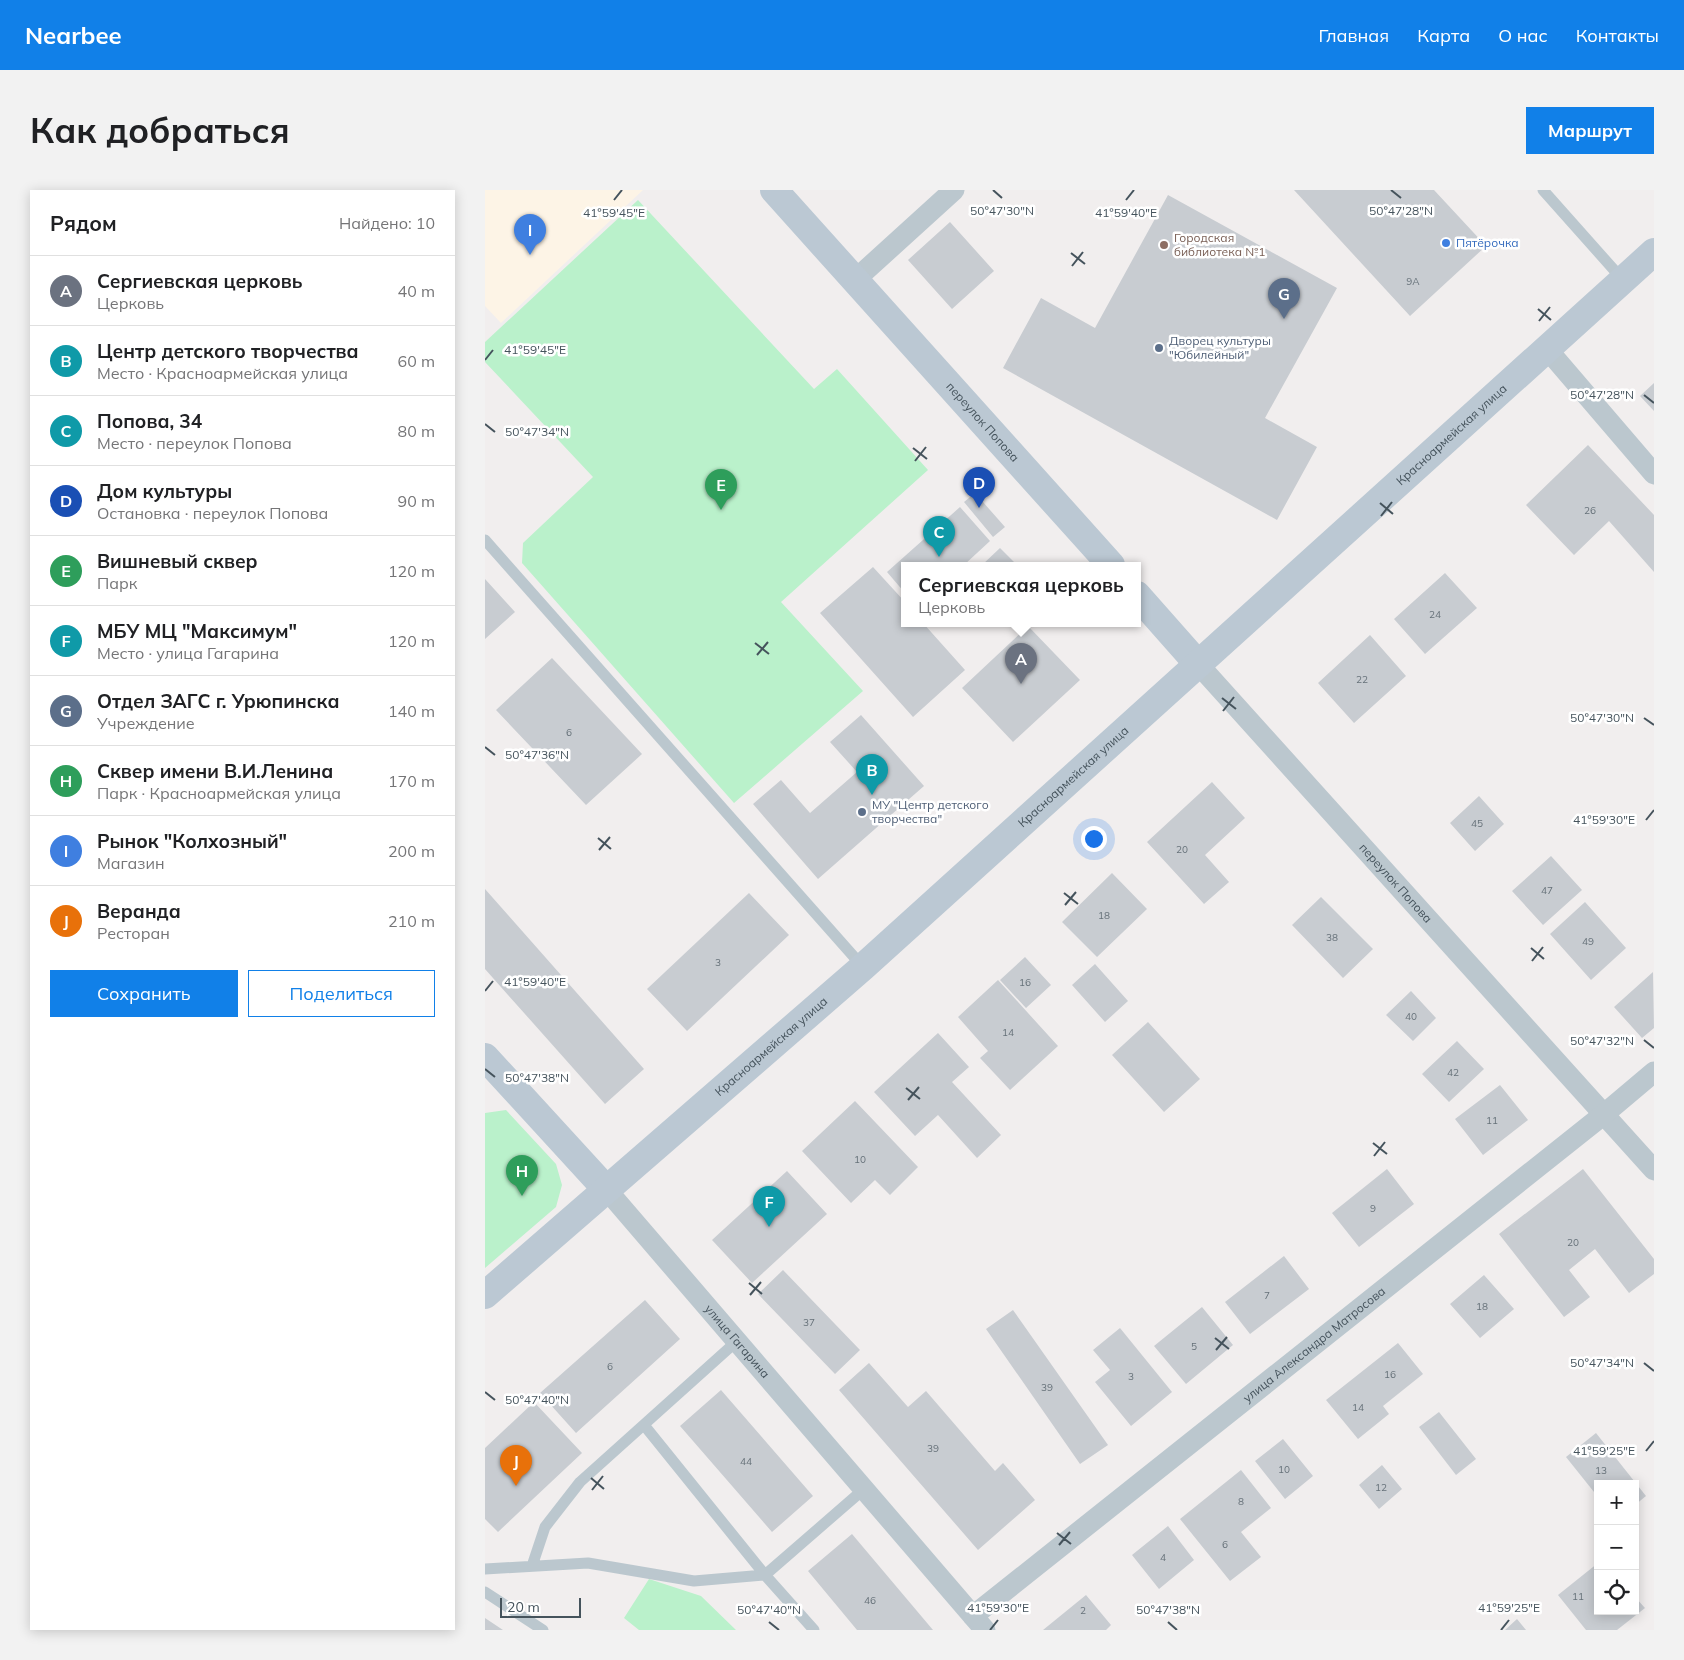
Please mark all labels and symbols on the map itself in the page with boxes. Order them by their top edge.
text: 50°47'30"N [970,203,1034,218]
text: 50°47'28"N [1369,203,1433,218]
text: 41°59'45"E [583,205,645,220]
text: 41°59'40"E [1095,205,1157,220]
pin: I [514,214,546,255]
place label: Городская библиотека №1 [1174,230,1265,259]
place label: Пятёрочка [1456,235,1519,250]
marker: Пятёрочка [1440,237,1452,249]
marker: Городская библиотека №1 [1158,239,1170,251]
house number: 9А [1406,275,1420,288]
pin: G [1268,278,1300,319]
place label: Дворец культуры "Юбилейный" [1169,333,1271,362]
text: 41°59'45"E [504,342,566,357]
marker: Дворец культуры "Юбилейный" [1153,342,1165,354]
street label: переулок Попова [943,379,1023,465]
street label: Красноармейская улица [1393,381,1510,488]
text: 50°47'28"N [1570,387,1634,402]
text: 50°47'34"N [505,424,569,439]
pin: D [963,467,995,508]
pin: E [705,469,737,510]
house number: 26 [1584,504,1596,517]
pin: C [923,516,955,557]
house number: 24 [1429,608,1441,621]
pin: A [1005,643,1037,684]
house number: 22 [1356,673,1368,686]
text: 50°47'30"N [1570,710,1634,725]
street label: Красноармейская улица [1015,723,1131,830]
house number: 6 [566,726,572,739]
text: 50°47'36"N [505,747,569,762]
pin: B [856,754,888,795]
place label: МУ "Центр детского творчества" [872,797,989,826]
marker: МУ "Центр детского творчества" [856,806,868,818]
text: 41°59'30"E [1573,812,1635,827]
house number: 45 [1471,817,1483,830]
your location [1081,826,1107,852]
street label: переулок Попова [1356,840,1436,926]
house number: 20 [1176,843,1188,856]
house number: 47 [1541,884,1553,897]
house number: 18 [1098,909,1110,922]
house number: 38 [1326,931,1338,944]
house number: 49 [1582,935,1594,948]
house number: 3 [715,956,721,969]
text: 41°59'40"E [504,974,566,989]
house number: 16 [1019,976,1031,989]
street label: Красноармейская улица [712,993,830,1099]
house number: 40 [1405,1010,1417,1023]
house number: 14 [1002,1026,1014,1039]
text: 50°47'32"N [1570,1033,1634,1048]
house number: 42 [1447,1066,1459,1079]
text: 50°47'38"N [505,1070,569,1085]
house number: 11 [1486,1114,1498,1127]
house number: 10 [854,1153,866,1166]
pin: H [506,1155,538,1196]
pin: F [753,1186,785,1227]
house number: 9 [1370,1202,1376,1215]
house number: 20 [1567,1236,1579,1249]
street label: улица Александра Матросова [1240,1283,1388,1405]
house number: 7 [1264,1289,1270,1302]
house number: 18 [1476,1300,1488,1313]
street label: улица Гагарина [702,1301,773,1381]
house number: 37 [803,1316,815,1329]
house number: 5 [1191,1340,1197,1353]
text: 50°47'34"N [1570,1355,1634,1370]
house number: 6 [607,1360,613,1373]
house number: 16 [1384,1368,1396,1381]
house number: 3 [1128,1370,1134,1383]
house number: 39 [1041,1381,1053,1394]
text: 50°47'40"N [505,1392,569,1407]
house number: 14 [1352,1401,1364,1414]
house number: 39 [927,1442,939,1455]
text: 41°59'25"E [1573,1443,1635,1458]
pin: J [500,1445,532,1486]
house number: 44 [740,1455,752,1468]
house number: 10 [1278,1463,1290,1476]
house number: 13 [1595,1464,1607,1477]
house number: 12 [1375,1481,1387,1494]
house number: 8 [1238,1495,1244,1508]
house number: 6 [1222,1538,1228,1551]
house number: 4 [1160,1551,1166,1564]
house number: 11 [1572,1590,1584,1603]
house number: 46 [864,1594,876,1607]
scale bar [500,1595,581,1618]
text: 41°59'30"E [967,1600,1029,1615]
text: 41°59'25"E [1478,1600,1540,1615]
text: 50°47'40"N [737,1602,801,1617]
text: 50°47'38"N [1136,1602,1200,1617]
house number: 2 [1080,1604,1086,1617]

